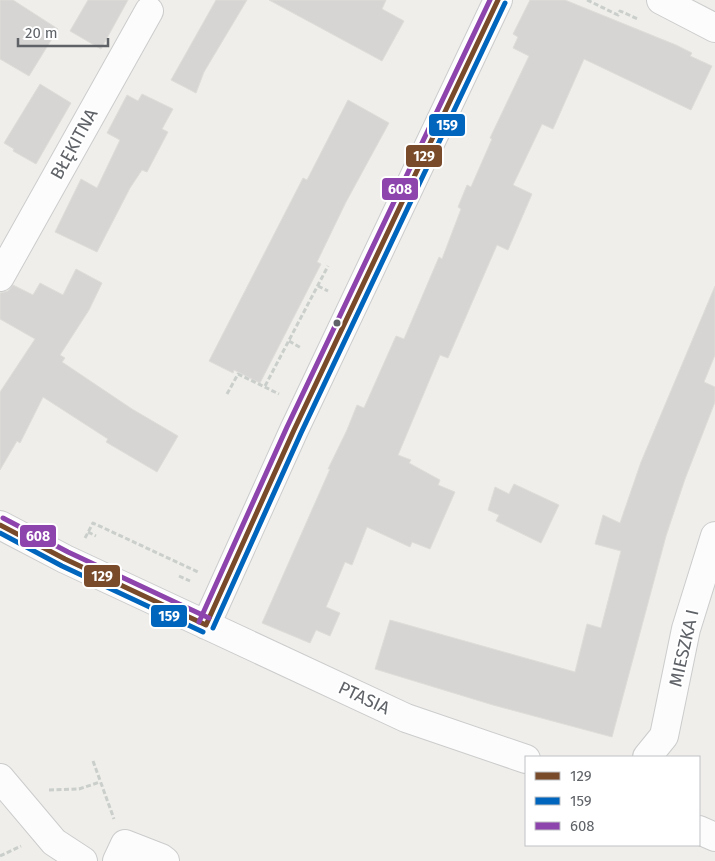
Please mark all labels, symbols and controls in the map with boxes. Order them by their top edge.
scale bar [18,15,108,47]
text: 20 m [25,24,58,42]
street label: BŁĘKITNA [46,104,103,183]
line badge: 159 [428,113,466,137]
text: 159 [436,117,458,134]
line badge: 129 [405,144,443,168]
text: 129 [413,148,435,165]
line badge: 608 [381,177,419,201]
text: 608 [388,181,412,198]
unlabelled marker [332,318,342,328]
line badge: 608 [19,524,57,548]
text: 608 [26,528,50,545]
line badge: 129 [83,564,121,588]
text: 129 [91,568,113,585]
line badge: 159 [150,604,188,628]
street label: MIESZKA I [664,607,704,689]
text: 159 [158,608,180,625]
street label: PTASIA [335,677,394,720]
legend [525,756,700,846]
text: 129 [570,767,592,785]
text: 159 [570,792,592,810]
text: 608 [570,817,595,835]

